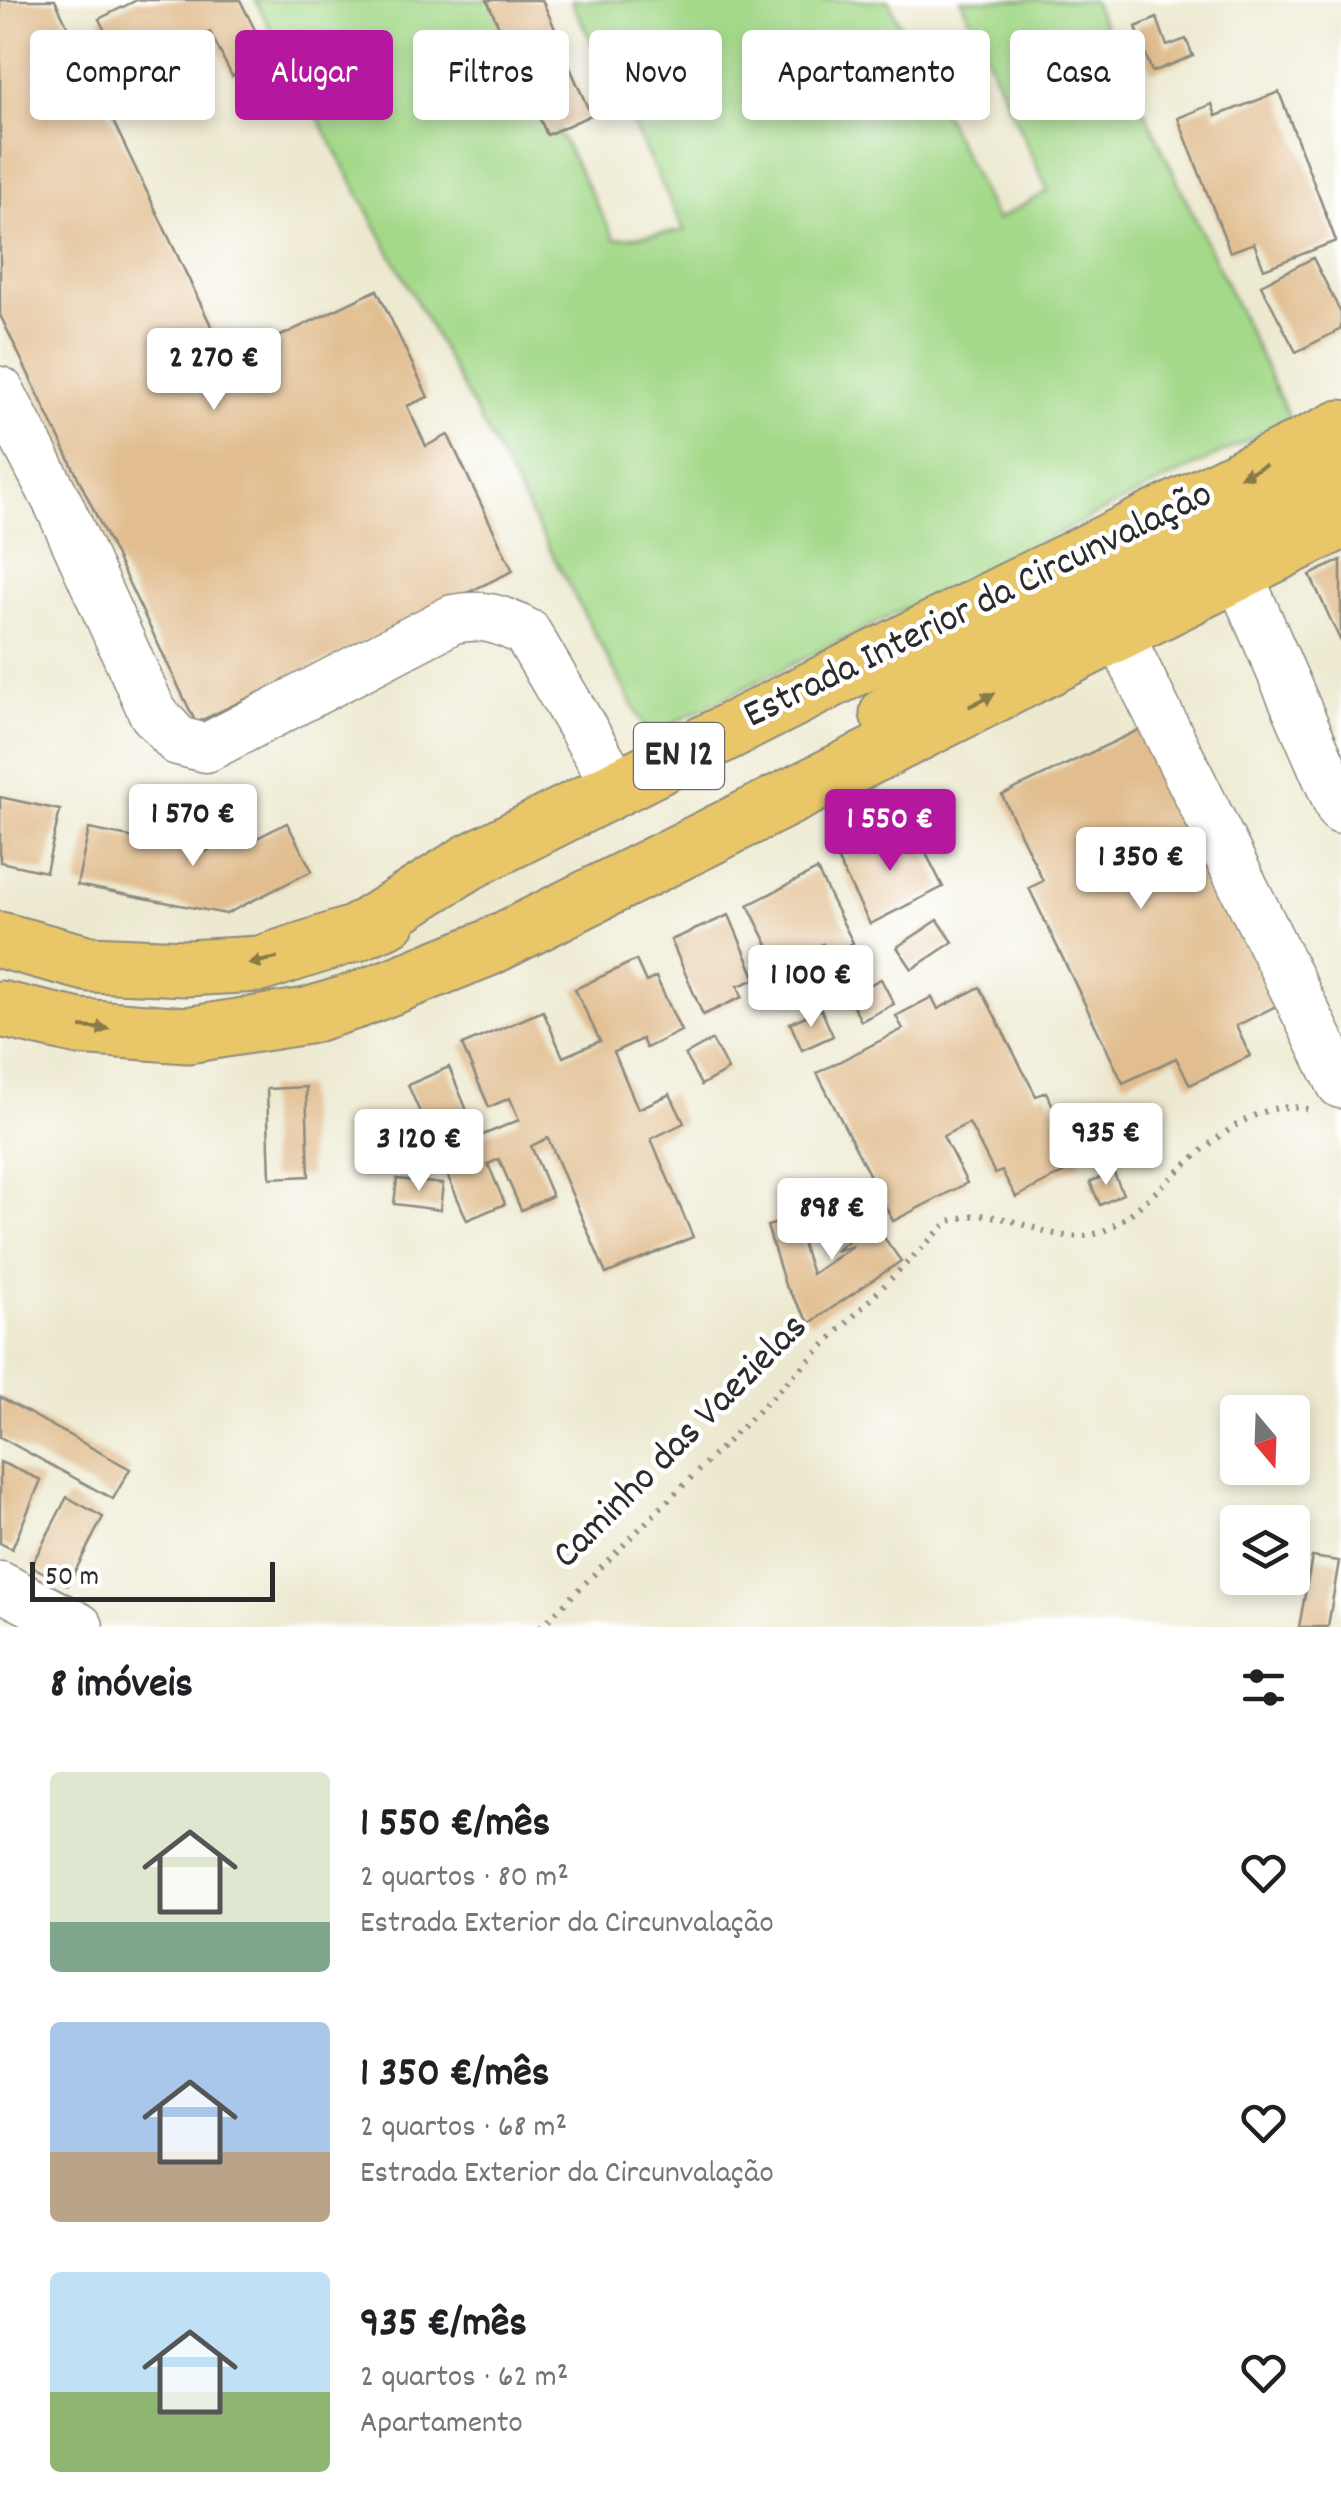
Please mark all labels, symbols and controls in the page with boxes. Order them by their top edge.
chip: Comprar [30,30,215,120]
chip: Alugar [235,30,393,120]
chip: Filtros [413,30,569,120]
chip: Novo [589,30,722,120]
chip: Apartamento [742,30,990,120]
chip: Casa [1010,30,1145,120]
pin: 2 270 € [122,328,306,413]
text: 2 270 € [169,337,259,383]
one-way arrow [1239,462,1268,479]
street label: Estrada Interior da Circunvalação [735,468,1223,746]
one-way arrow [968,692,997,709]
road number: EN 12 [634,723,724,789]
pin: 1 570 € [101,784,285,869]
pin: 1 550 € [798,789,982,874]
text: 1 570 € [151,793,235,839]
text: 1 550 € [847,798,933,844]
pin: 1 350 € [1049,827,1233,912]
text: 1 350 € [1098,836,1184,882]
pin: 1 100 € [719,945,903,1030]
one-way arrow [247,954,278,969]
text: 1 100 € [770,954,852,1000]
one-way arrow [80,1021,112,1037]
pin: 935 € [1036,1103,1176,1188]
pin: 3 120 € [327,1109,511,1194]
text: 935 € [1072,1112,1140,1158]
text: 3 120 € [376,1118,462,1164]
pin: 898 € [762,1178,902,1263]
text: 898 € [799,1187,865,1233]
street label: Caminho das Vaezielas [541,1302,823,1584]
north arrow [1220,1395,1310,1485]
map controls [1220,1395,1310,1595]
button: layers [1220,1505,1310,1595]
scale bar [30,1557,275,1602]
text: 50 m [45,1559,99,1599]
text: 8 imóveis [50,1657,193,1717]
icon: filters [1236,1660,1291,1715]
text: 1 550 €/mês [360,1796,550,1856]
icon: home [130,1812,250,1932]
icon: heart [1236,1845,1291,1900]
text: 2 quartos · 80 m² [360,1856,569,1902]
text: Estrada Exterior da Circunvalação [360,1902,774,1948]
text: 1 350 €/mês [360,2046,549,2106]
icon: home [130,2062,250,2182]
icon: heart [1236,2095,1291,2150]
text: 2 quartos · 68 m² [360,2106,567,2152]
text: Estrada Exterior da Circunvalação [360,2152,774,2198]
text: 935 €/mês [360,2296,527,2356]
icon: home [130,2312,250,2432]
icon: heart [1236,2345,1291,2400]
text: 2 quartos · 62 m² [360,2356,568,2402]
text: Apartamento [360,2402,523,2448]

